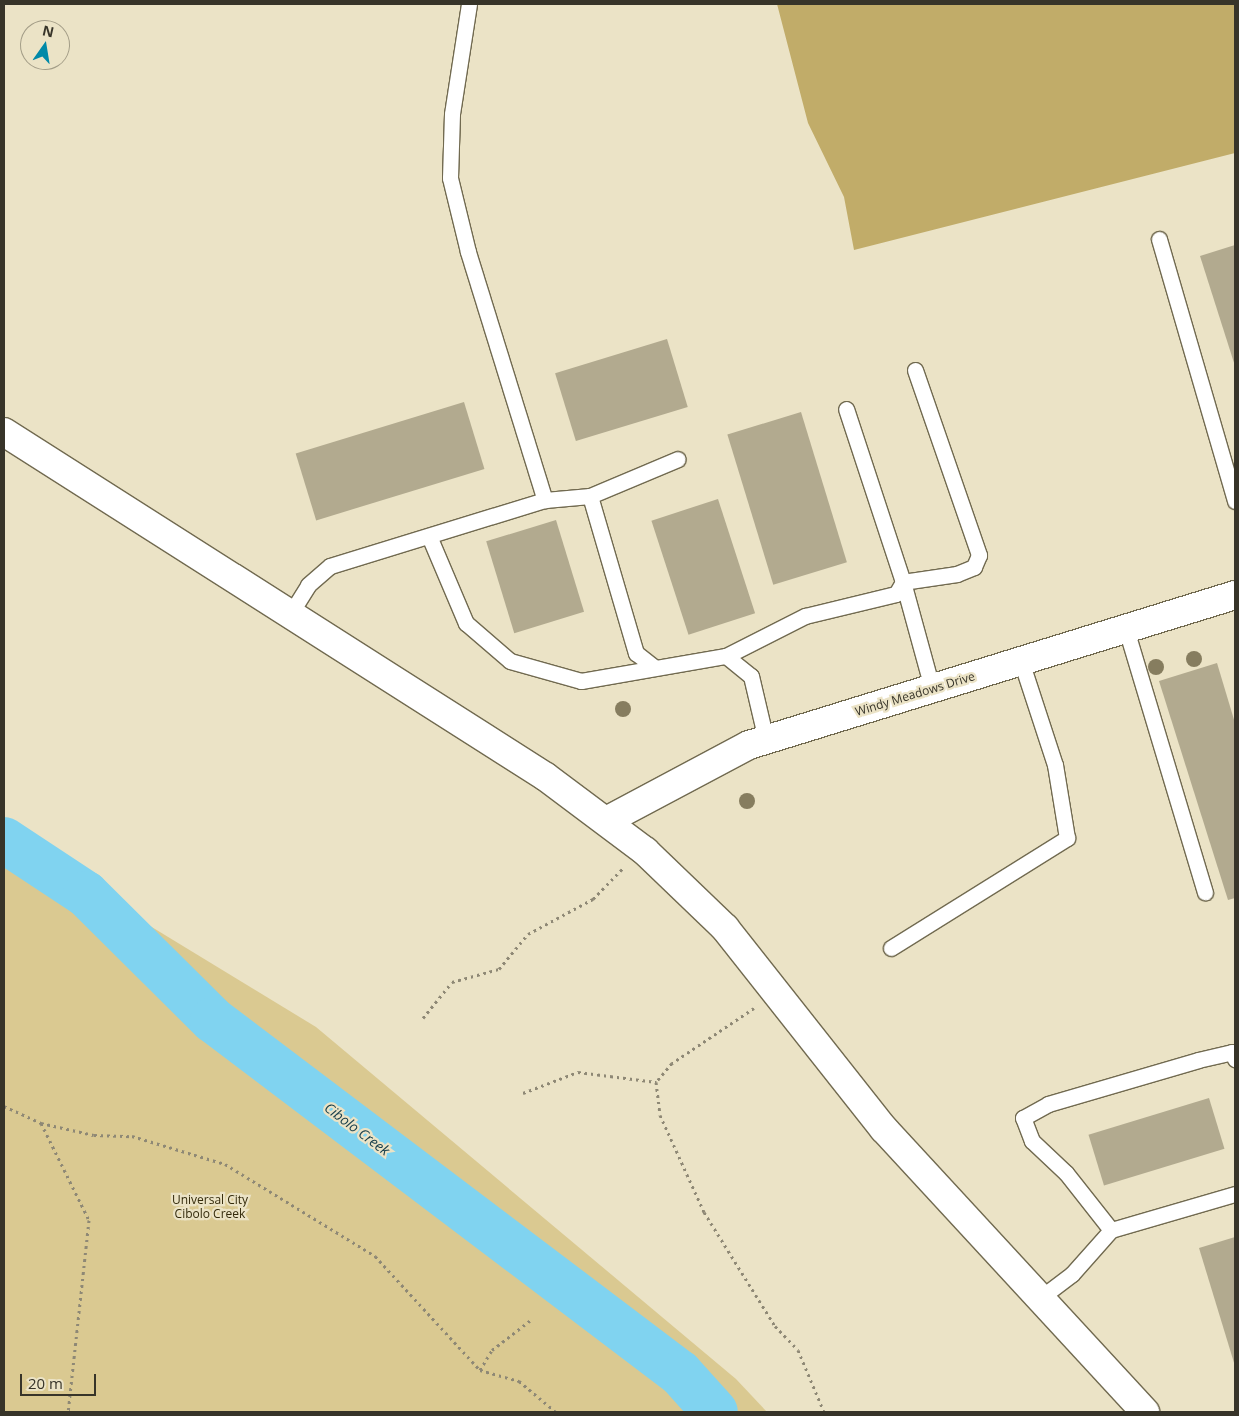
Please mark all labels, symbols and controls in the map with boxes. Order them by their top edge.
north arrow [20,20,70,70]
text: N [41,20,56,41]
street label: Windy Meadows Drive [854,669,976,719]
water label: Cibolo Creek [321,1099,393,1159]
park label: Universal City Cibolo Creek [172,1193,248,1221]
scale bar [22,1364,99,1396]
text: 20 m [28,1373,63,1393]

